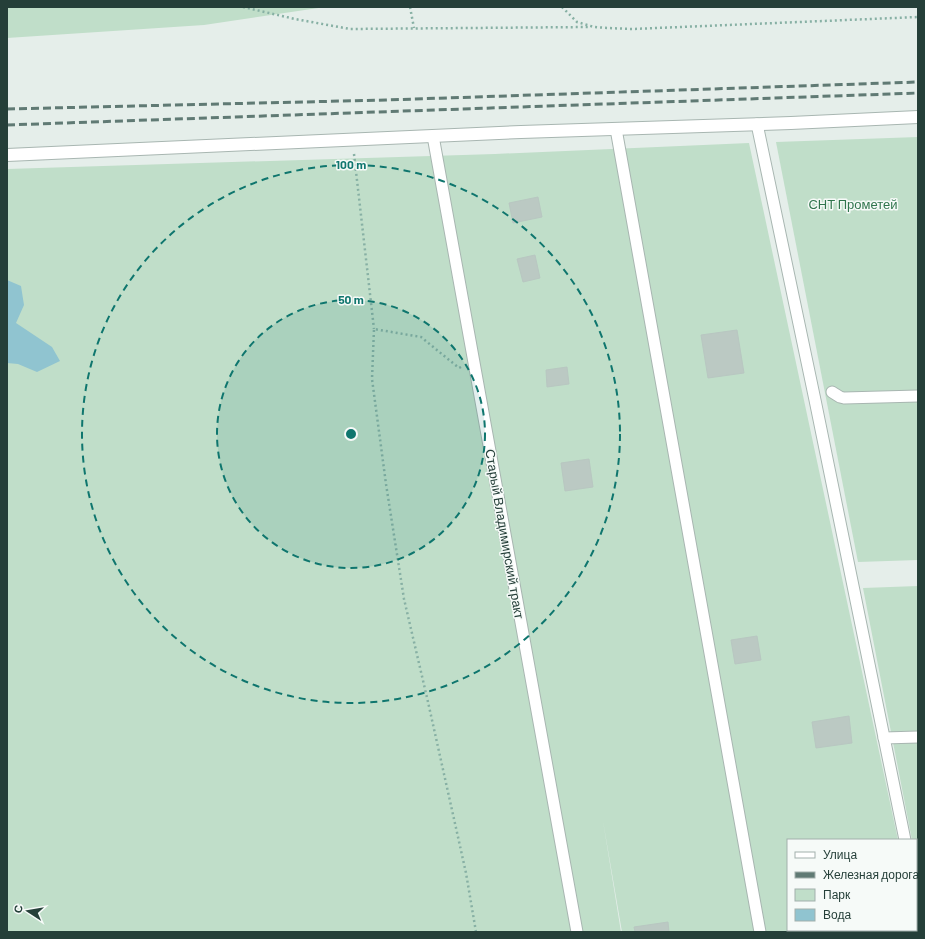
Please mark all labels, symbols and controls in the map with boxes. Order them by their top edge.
text: 100 m [336,157,366,171]
park label: СНТ Прометей [808,196,898,212]
text: 50 m [338,292,364,306]
centre of rings [344,427,358,441]
street label: Старый Владимирский тракт [482,448,528,620]
legend [787,839,917,931]
text: Улица [823,847,857,862]
text: Железная дорога [823,867,919,882]
text: Парк [823,887,851,902]
north arrow [8,891,48,931]
text: С [11,904,25,914]
text: Вода [823,907,851,922]

